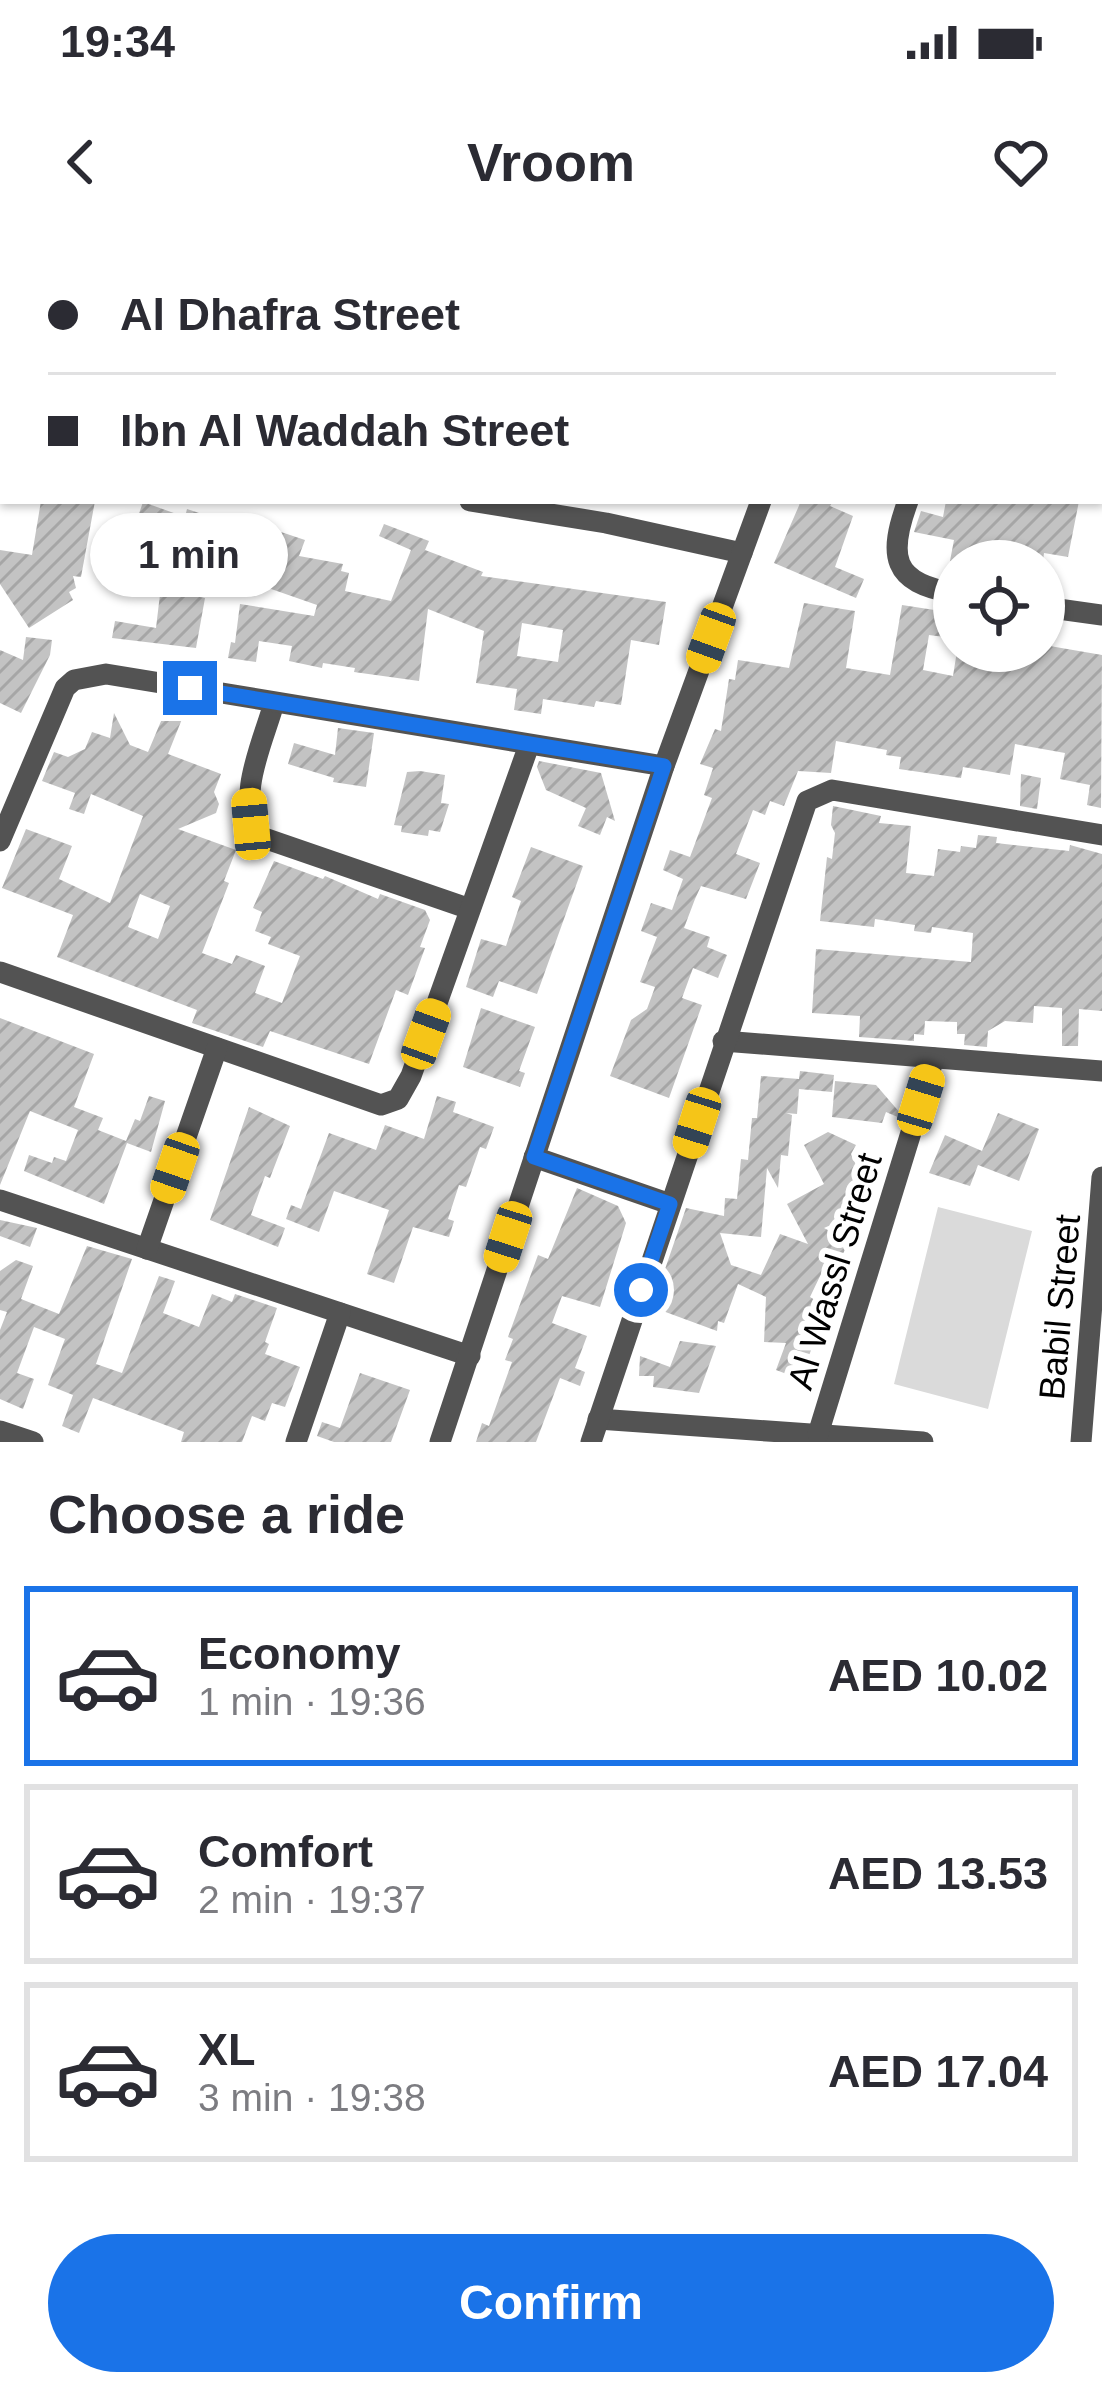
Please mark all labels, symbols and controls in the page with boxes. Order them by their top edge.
text: 19:34 [60,16,175,67]
icon: back [48,129,114,195]
icon: heart [988,129,1054,195]
text: Vroom [467,132,635,192]
text: Al Dhafra Street [120,289,460,340]
text: Ibn Al Waddah Street [120,405,569,456]
callout: 1 min [91,514,289,598]
text: 1 min [138,533,240,576]
map controls [933,540,1065,672]
button: locate [933,540,1065,672]
car [682,598,740,678]
route end [163,661,217,715]
car [230,787,272,861]
car [397,994,455,1074]
car [893,1060,949,1140]
car [669,1083,725,1163]
car [146,1128,204,1208]
street label: Al Wassl Street [779,1148,890,1394]
car [480,1197,536,1277]
street label: Babil Street [1031,1213,1088,1402]
route start [614,1263,668,1317]
text: Choose a ride [48,1484,405,1544]
icon: car [54,1622,162,1730]
text: Economy [198,1628,401,1679]
text: AED 10.02 [828,1650,1048,1701]
text: 1 min · 19:36 [198,1680,426,1723]
icon: car [54,1820,162,1928]
text: Comfort [198,1826,373,1877]
text: AED 13.53 [828,1848,1048,1899]
text: 2 min · 19:37 [198,1878,426,1921]
icon: car [54,2018,162,2126]
text: XL [198,2024,256,2075]
text: AED 17.04 [828,2046,1048,2097]
text: 3 min · 19:38 [198,2076,426,2119]
button: Confirm [48,2234,1054,2372]

